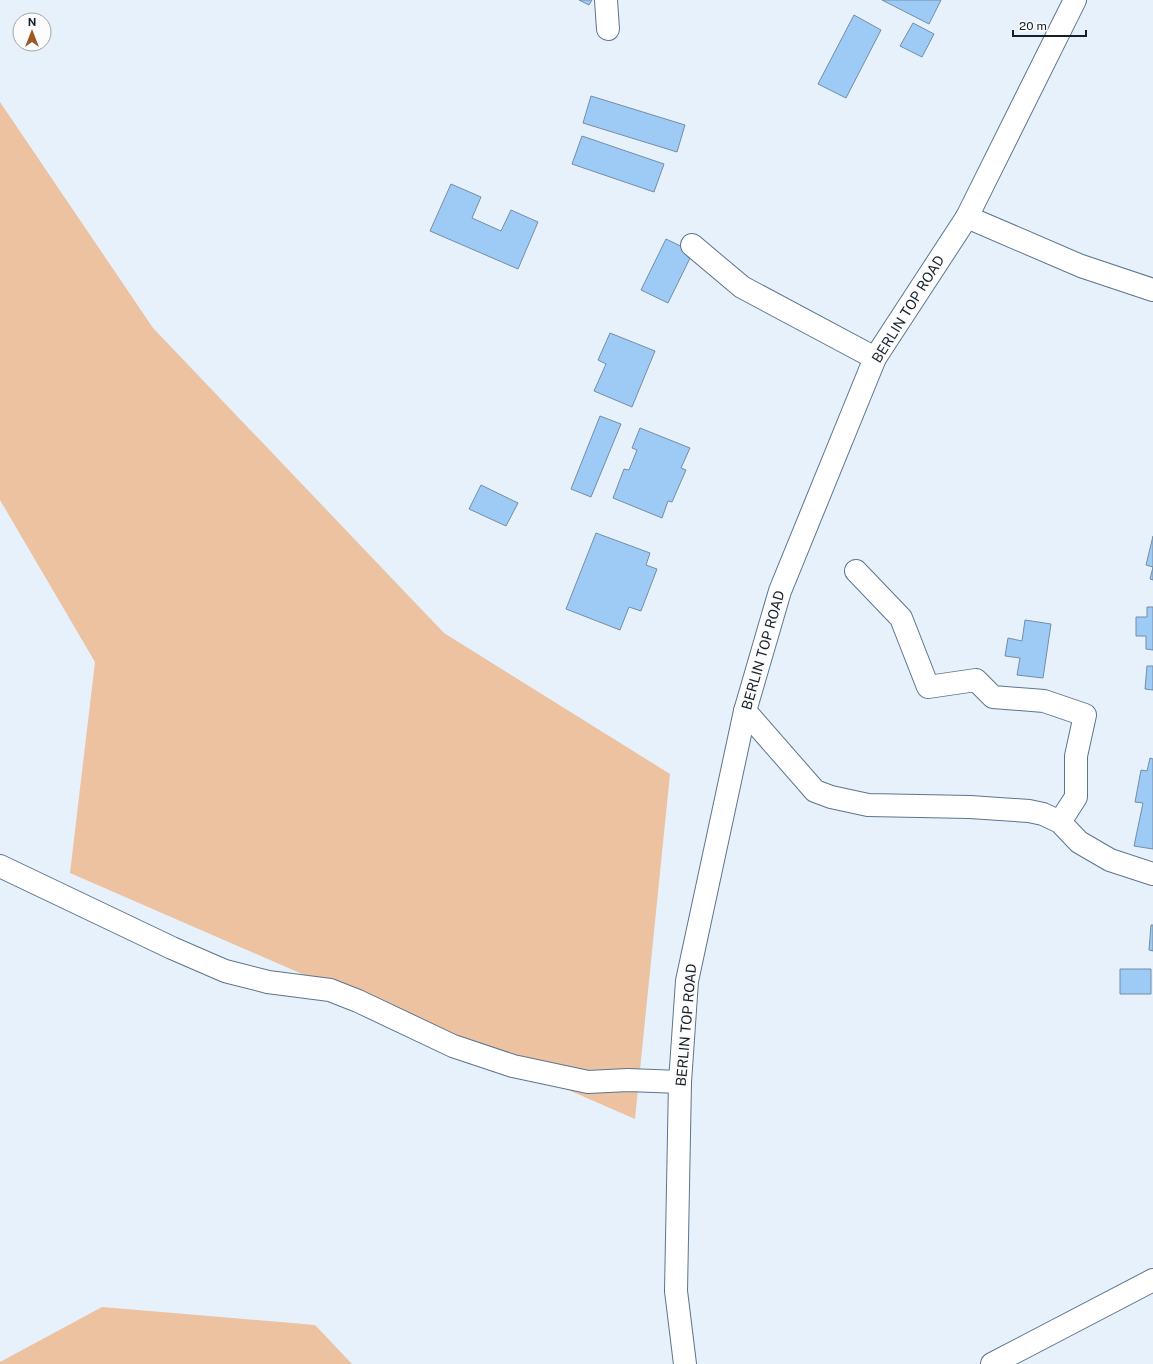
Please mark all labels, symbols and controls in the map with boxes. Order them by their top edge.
north arrow [12,12,52,52]
scale bar [1013,12,1086,38]
text: N [28,16,36,28]
text: 20 m [1019,19,1047,33]
street label: BERLIN TOP ROAD [869,252,947,366]
street label: BERLIN TOP ROAD [738,589,788,711]
street label: BERLIN TOP ROAD [673,963,699,1087]

